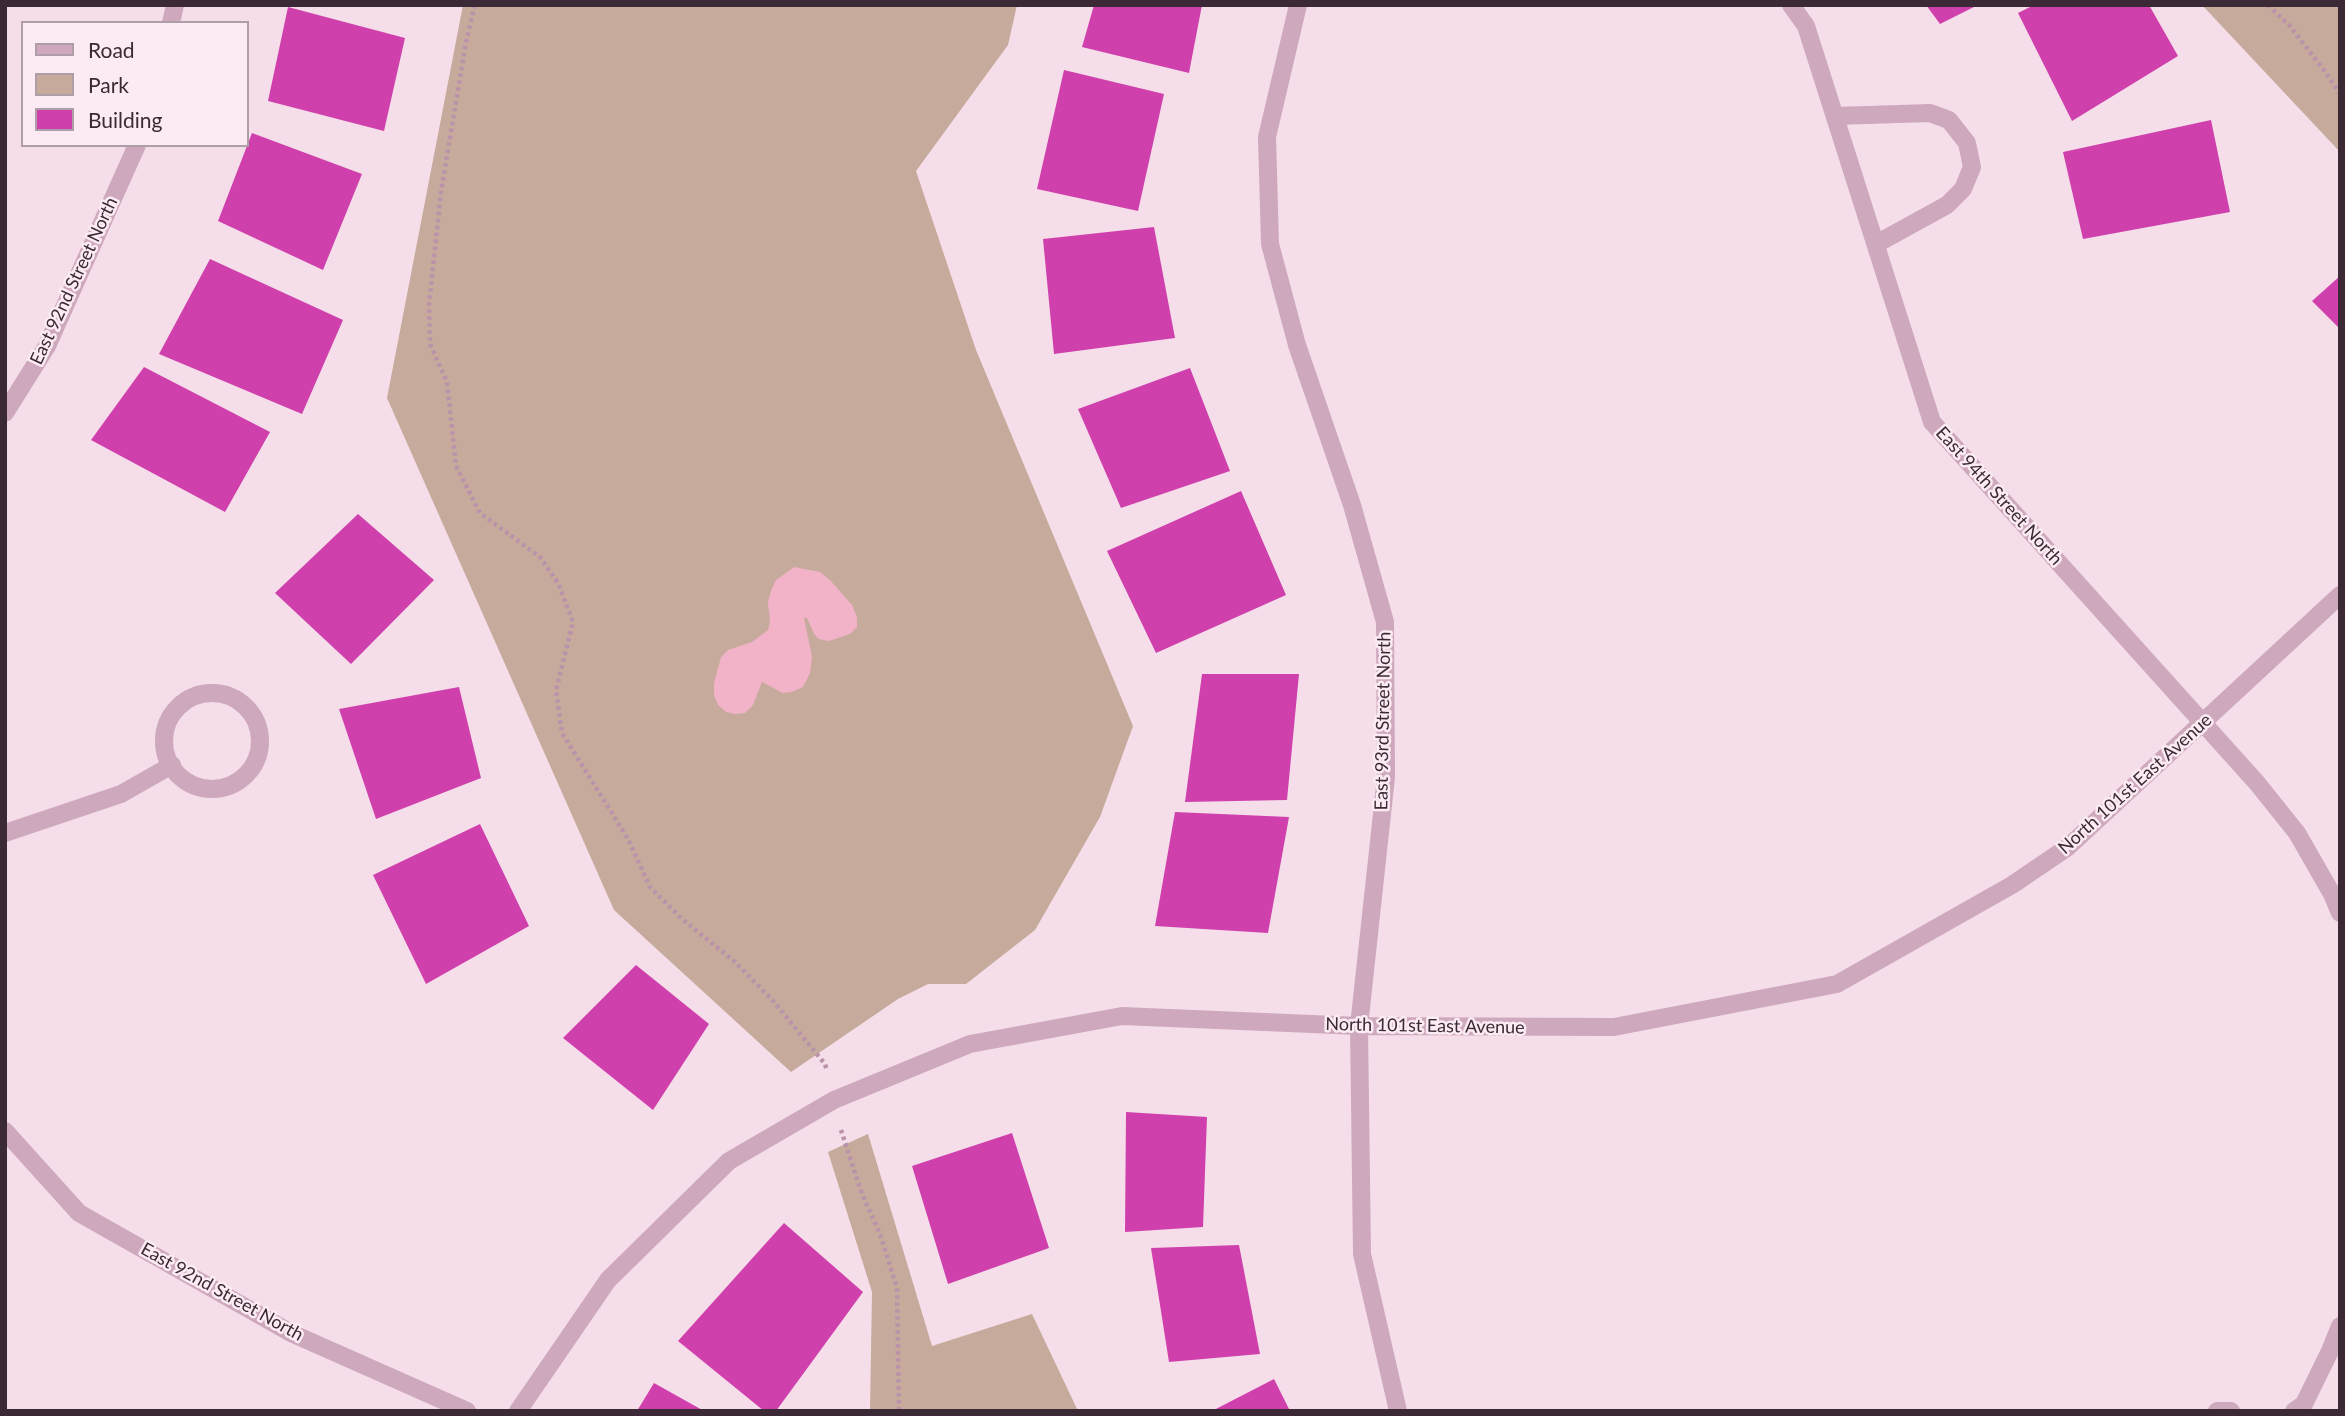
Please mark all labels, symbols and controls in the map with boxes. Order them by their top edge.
legend [21,21,248,147]
text: Road [88,37,135,62]
text: Park [88,72,129,97]
text: Building [88,107,163,132]
street label: East 92nd Street North [26,194,122,368]
street label: East 94th Street North [1931,422,2067,570]
street label: East 93rd Street North [1371,632,1395,810]
street label: North 101st East Avenue [2054,709,2216,859]
street label: North 101st East Avenue [1325,1013,1525,1039]
street label: East 92nd Street North [137,1238,307,1346]

